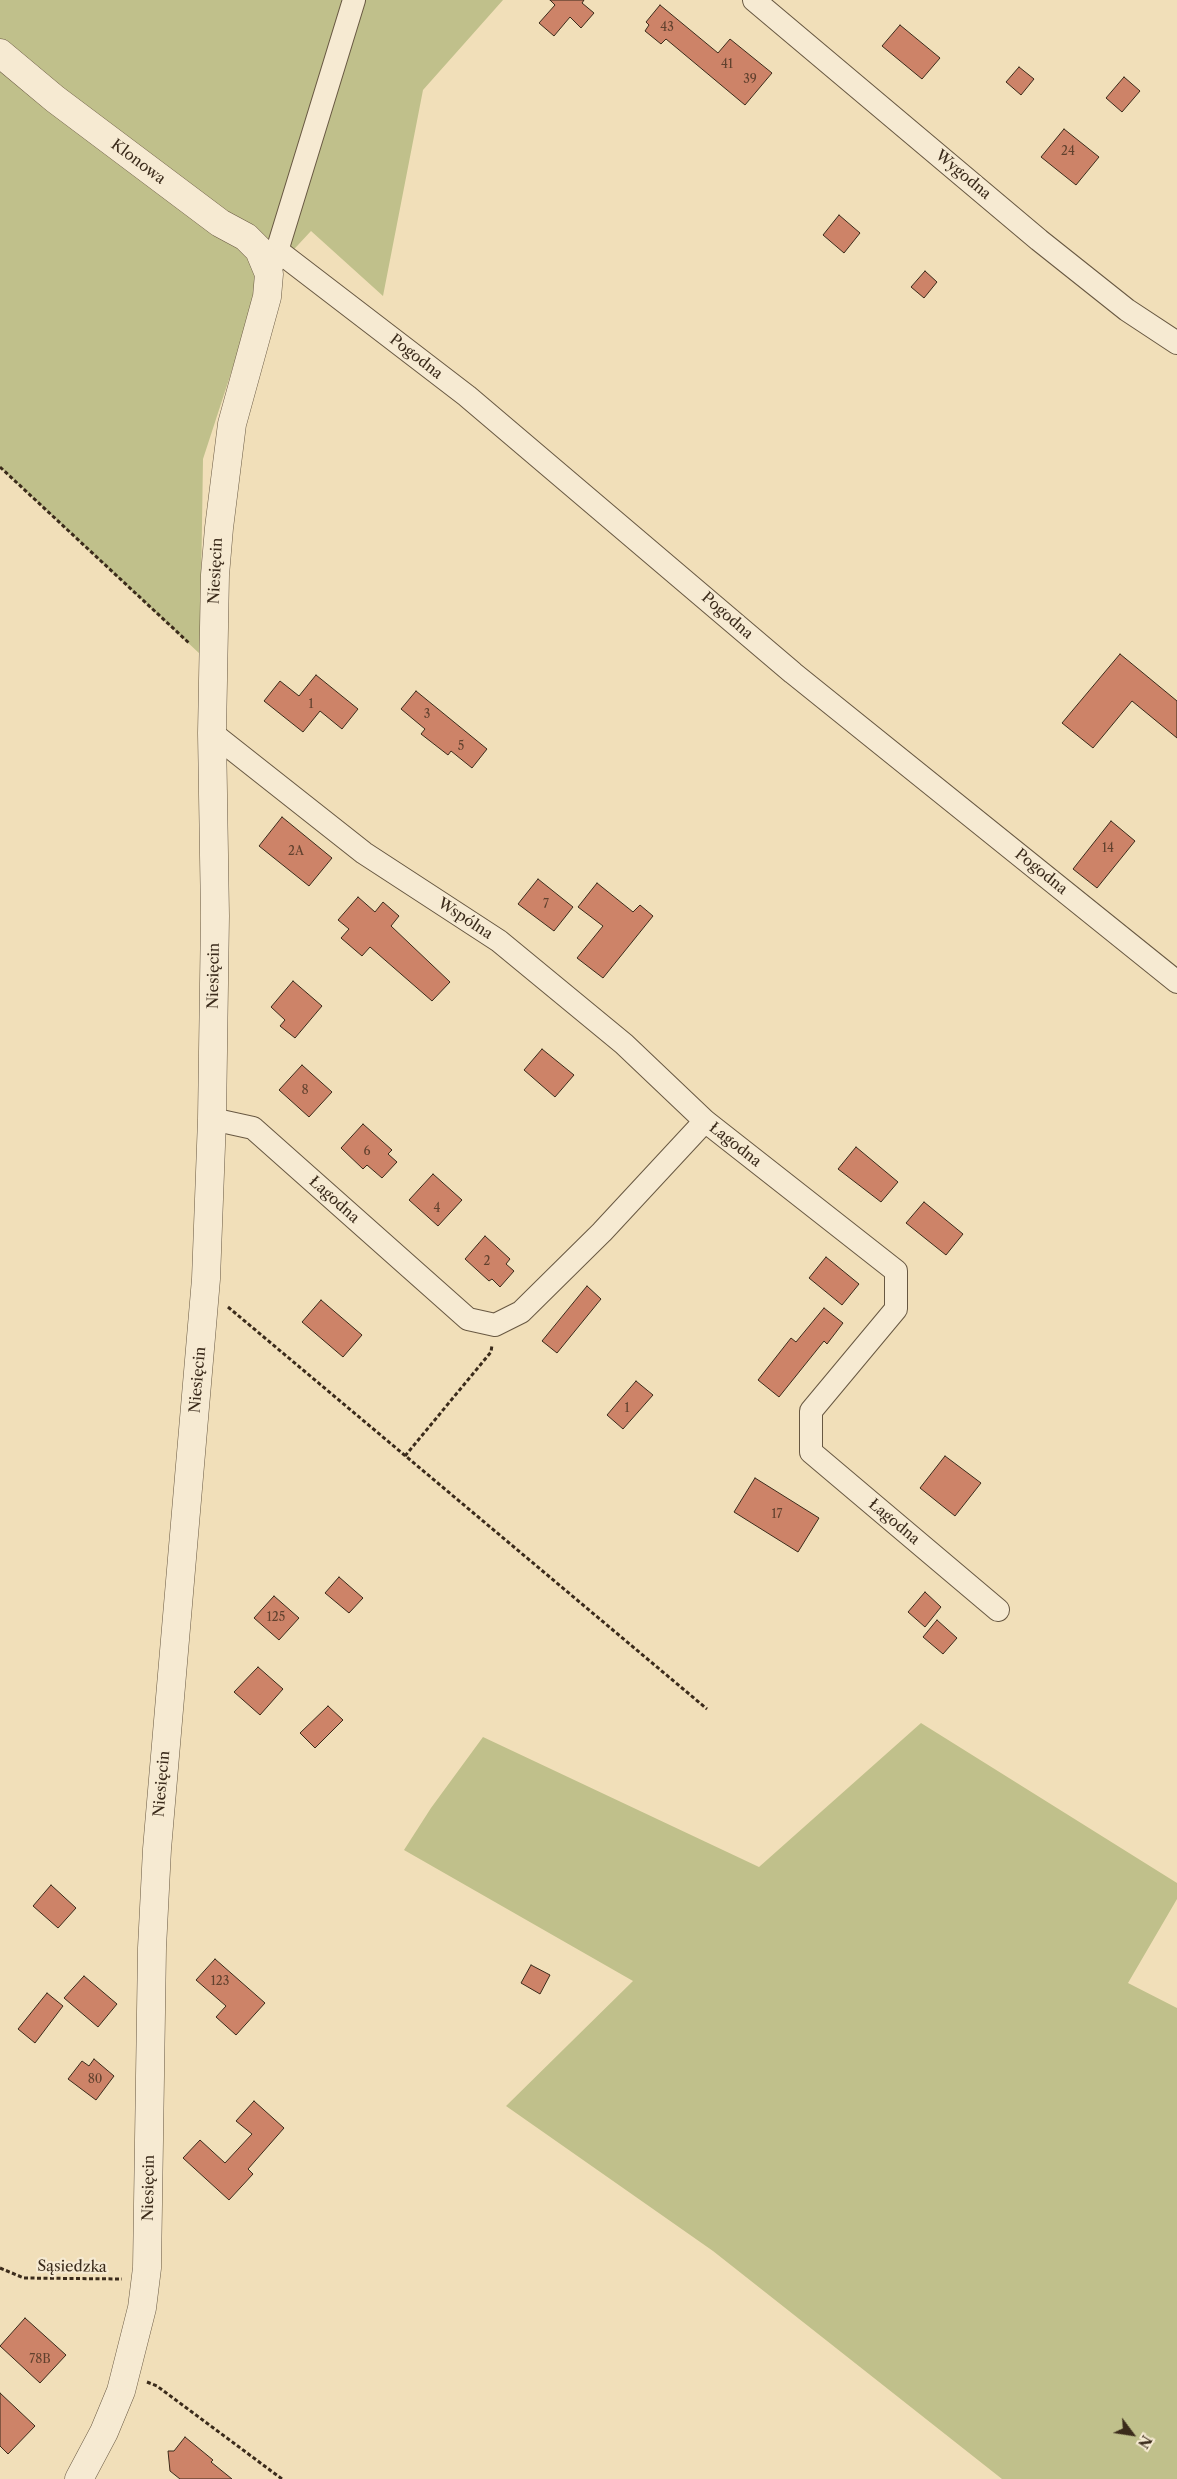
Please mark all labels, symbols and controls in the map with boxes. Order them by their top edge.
house number: 43 [660,21,674,35]
house number: 41 [721,58,733,72]
house number: 39 [743,73,757,87]
street label: Klonowa [107,136,169,188]
house number: 24 [1061,145,1075,159]
street label: Wygodna [932,147,994,203]
street label: Pogodna [386,331,446,383]
street label: Niesięcin [205,537,227,605]
street label: Pogodna [698,589,756,643]
house number: 1 [308,698,314,712]
house number: 3 [424,708,430,722]
house number: 5 [458,740,464,754]
house number: 14 [1102,842,1114,856]
house number: 2A [288,845,304,859]
street label: Pogodna [1011,845,1071,899]
street label: Wspólna [434,895,496,943]
house number: 7 [543,898,549,912]
street label: Niesięcin [204,943,224,1009]
house number: 8 [301,1084,309,1098]
street label: Łagodna [705,1119,765,1171]
house number: 6 [363,1145,371,1159]
street label: Łagodna [305,1173,363,1227]
house number: 4 [434,1202,440,1216]
house number: 2 [484,1255,490,1269]
street label: Niesięcin [186,1346,210,1414]
house number: 1 [624,1402,630,1416]
street label: Łagodna [865,1495,923,1549]
house number: 17 [772,1508,782,1522]
house number: 125 [267,1611,285,1625]
street label: Niesięcin [150,1750,174,1818]
house number: 123 [211,1975,229,1989]
house number: 80 [88,2073,102,2087]
street label: Niesięcin [139,2155,159,2221]
street label: Sąsiedzka [37,2257,107,2277]
house number: 78B [29,2353,51,2367]
north arrow [1107,2409,1157,2459]
text: N [1134,2432,1156,2452]

